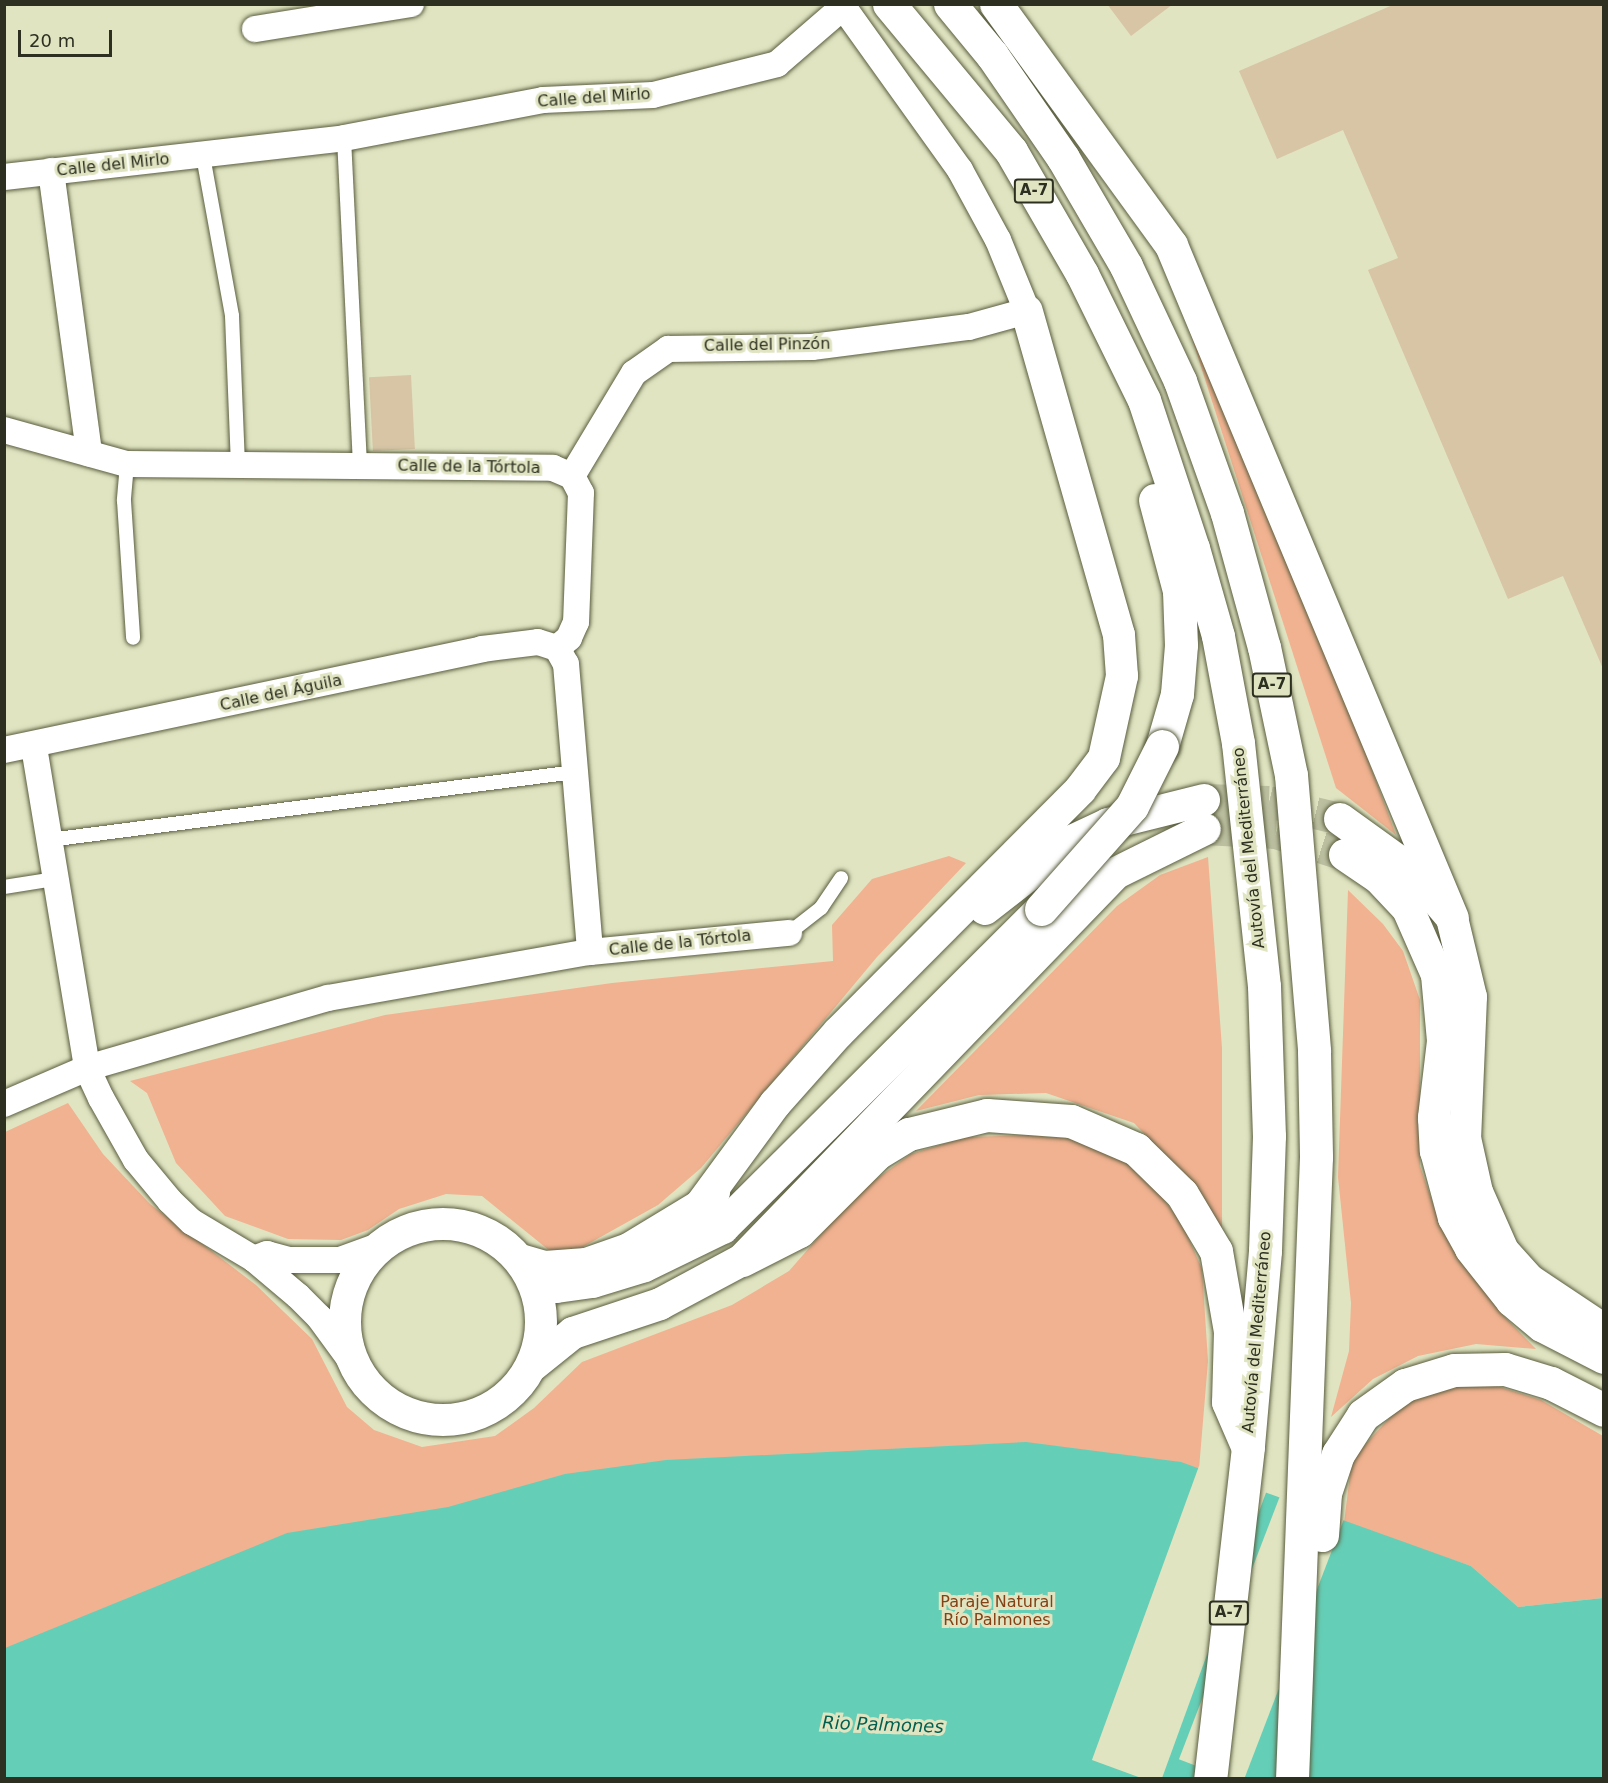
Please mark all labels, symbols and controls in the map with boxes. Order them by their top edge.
scale bar [21,18,116,56]
text: 20 m [29,30,75,51]
street label: Calle del Mirlo [537,84,651,112]
street label: Calle del Mirlo [56,150,170,180]
road number: A-7 [1013,179,1055,203]
street label: Calle del Pinzón [704,334,830,356]
street label: Calle de la Tórtola [397,456,541,478]
street label: Calle del Águila [218,671,344,715]
road number: A-7 [1251,673,1293,697]
street label: Autovía del Mediterráneo [1229,746,1269,950]
street label: Calle de la Tórtola [608,926,752,960]
street label: Autovía del Mediterráneo [1239,1230,1275,1434]
park label: Paraje Natural Río Palmones [940,1592,1054,1630]
road number: A-7 [1208,1601,1250,1625]
water label: Rio Palmones [822,1712,944,1738]

